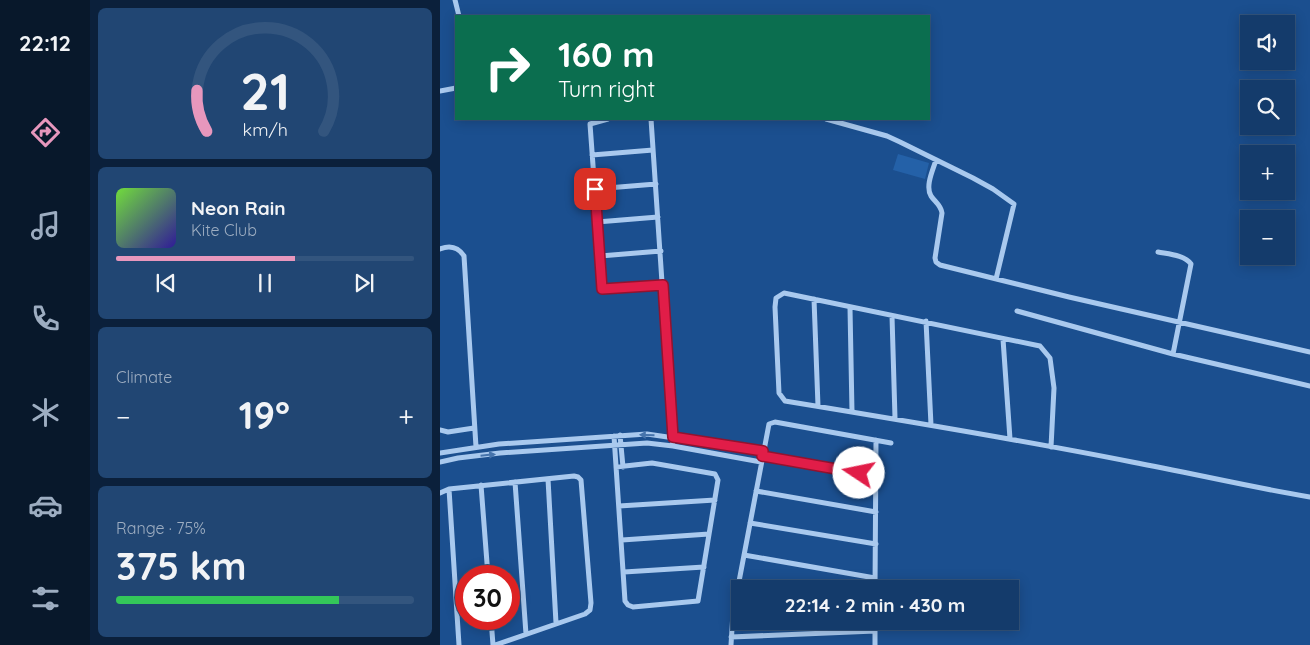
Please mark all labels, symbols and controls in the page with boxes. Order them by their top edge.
map controls [1240,15,1295,265]
button: sound [1240,15,1295,70]
text: 22:12 [19,29,71,57]
text: 160 m [558,32,655,76]
icon: right [475,35,540,100]
text: 21 [240,58,290,123]
text: Turn right [558,75,655,103]
button: search [1240,80,1295,135]
icon: directions [28,115,63,150]
text: km/h [242,118,288,140]
button: + [1240,145,1295,200]
pin [574,168,616,210]
icon: arrive [581,175,609,203]
text: Neon Rain [191,196,286,220]
icon: music [28,208,63,243]
button: − [1240,210,1295,265]
text: Kite Club [191,220,257,240]
icon: previous [152,269,180,297]
icon: pause [251,269,279,297]
icon: next [350,269,378,297]
icon: phone [28,301,63,336]
text: Climate [116,367,172,387]
text: 19° [239,391,290,439]
icon: climate [28,395,63,430]
text: − [116,399,131,434]
text: + [398,399,414,434]
one-way arrow [638,430,654,438]
position arrow [832,446,884,498]
one-way arrow [480,451,496,459]
icon: car [28,488,63,523]
text: Range · 75% [116,518,206,538]
text: 375 km [116,542,246,590]
speed limit sign: 30 [455,565,520,630]
icon: filters [28,581,63,616]
text: 22:14 · 2 min · 430 m [785,593,965,617]

